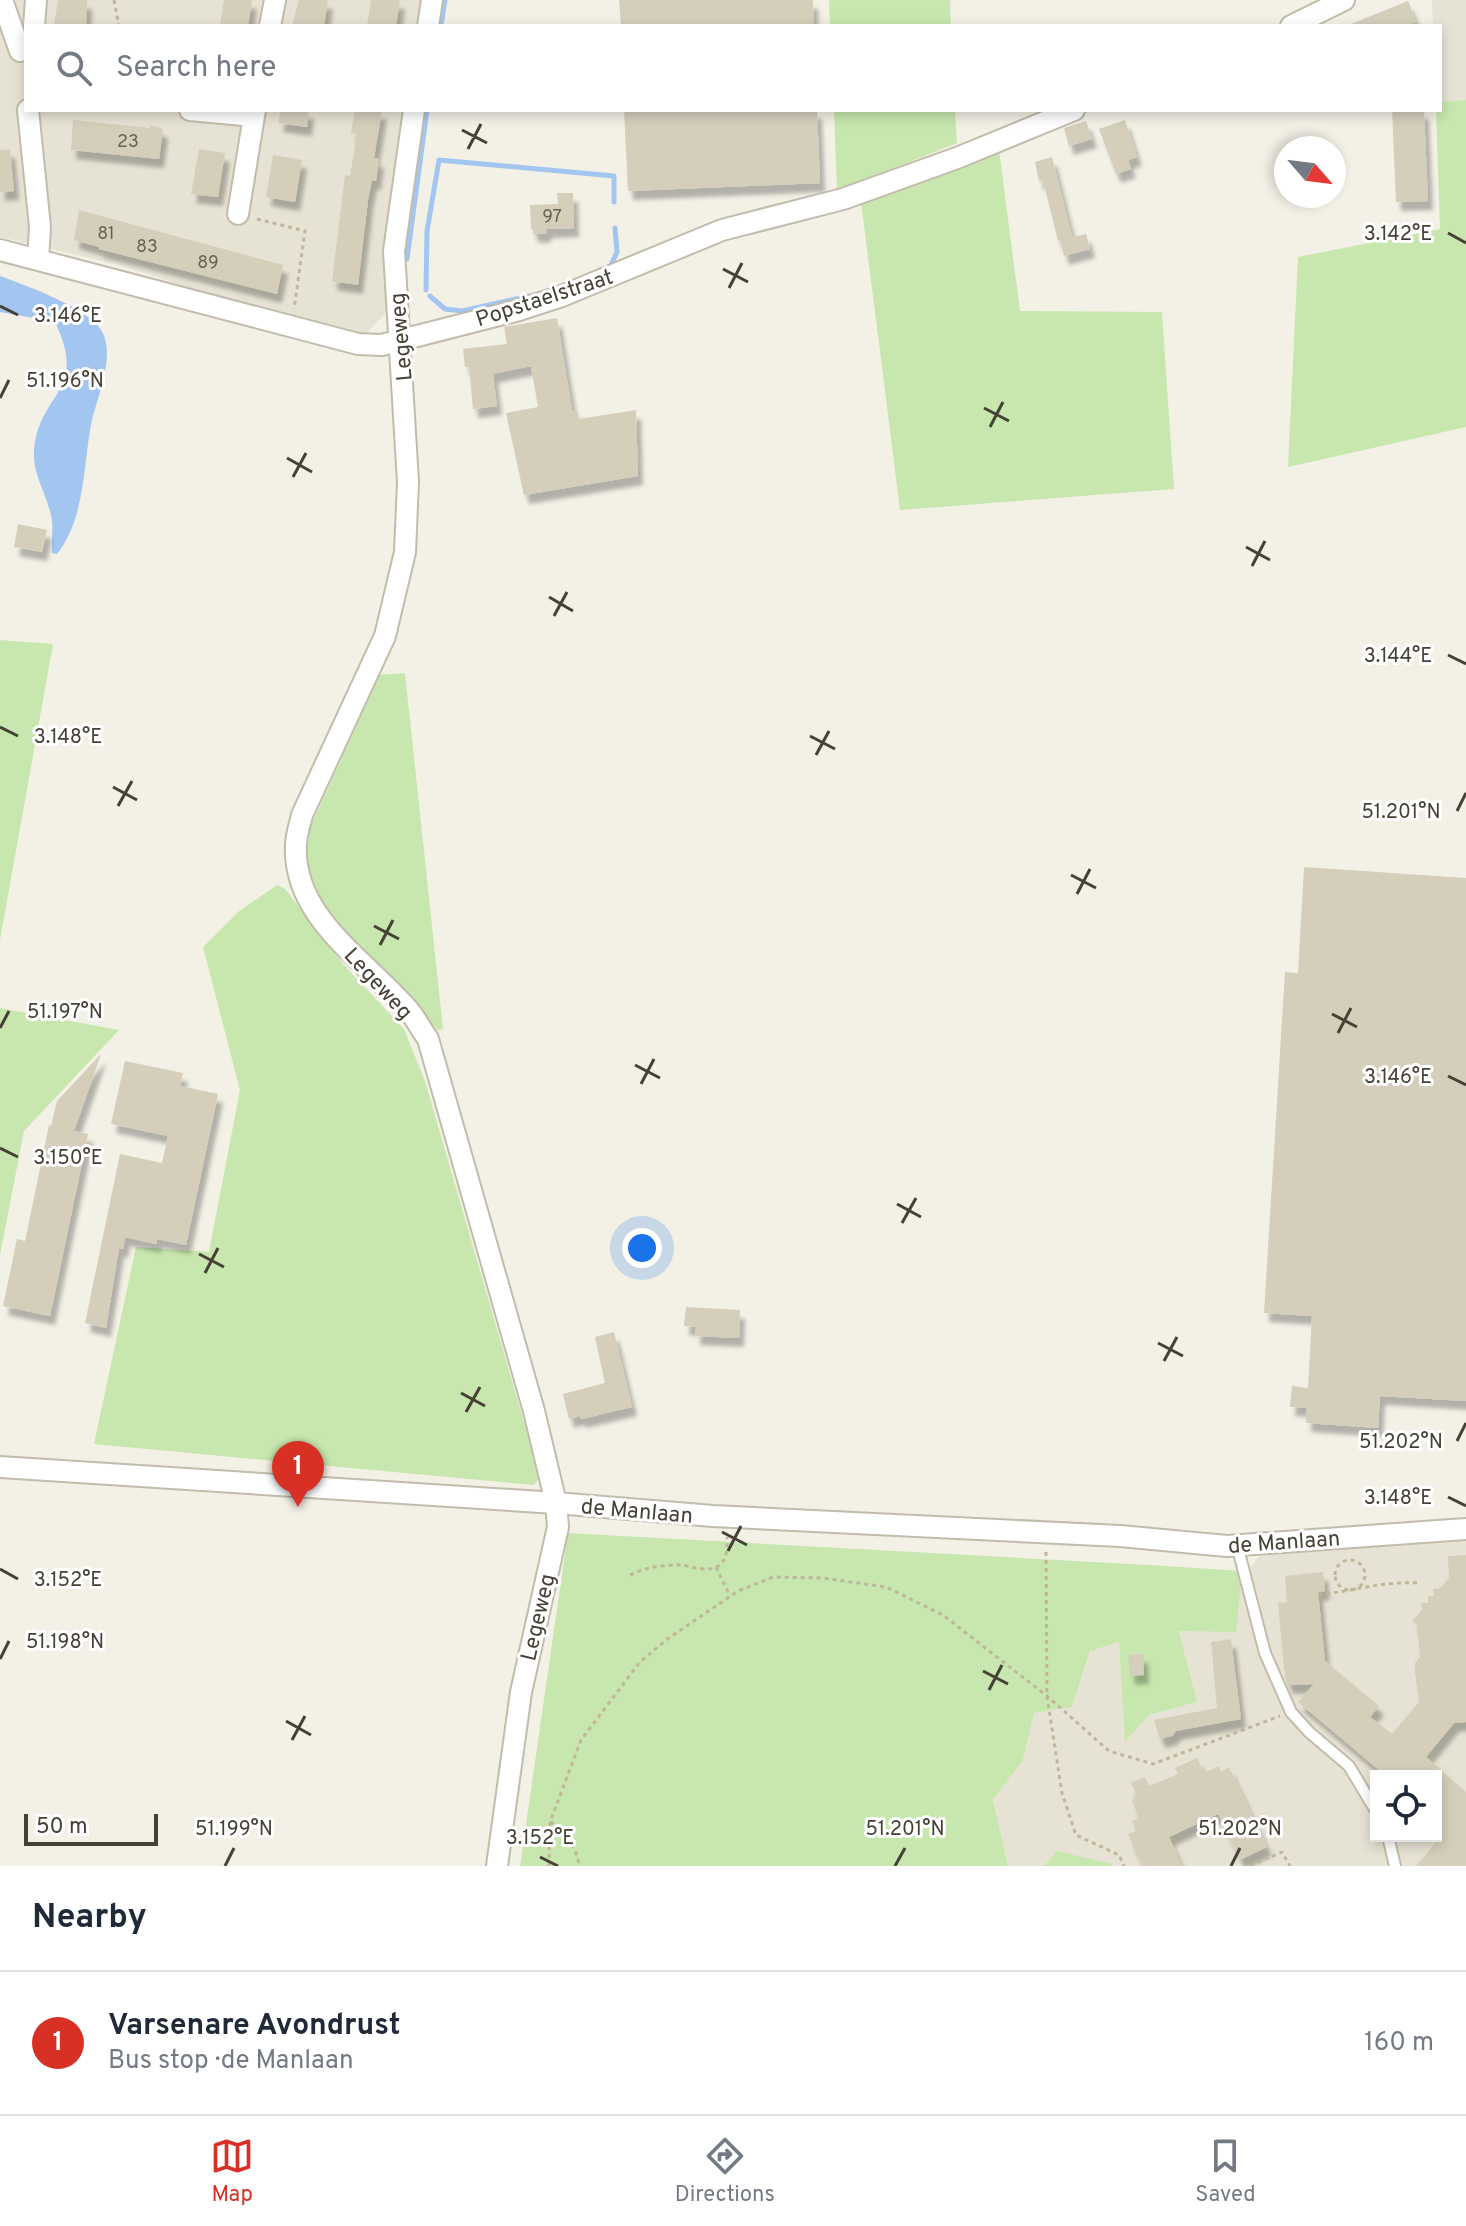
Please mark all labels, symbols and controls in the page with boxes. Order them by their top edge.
search box [24,24,1442,112]
icon: search [52,46,96,90]
text: Search here [116,50,276,87]
house number: 23 [117,131,139,154]
north arrow [1274,136,1346,208]
house number: 97 [542,206,562,229]
text: 3.142°E [1364,222,1432,248]
house number: 81 [97,223,115,246]
house number: 83 [136,236,158,259]
house number: 89 [197,252,219,275]
street label: Popstaelstraat [473,264,617,334]
street label: Legeweg [385,291,420,382]
text: 3.146°E [34,304,102,330]
text: 51.196°N [26,369,104,395]
text: 3.144°E [1364,644,1432,670]
text: 3.148°E [34,725,102,751]
text: 51.201°N [1361,800,1441,826]
street label: Legeweg [337,943,417,1026]
text: 51.197°N [27,1000,103,1026]
text: 3.146°E [1364,1065,1432,1091]
text: 3.150°E [33,1146,103,1172]
your location [622,1228,662,1268]
text: 51.202°N [1359,1430,1443,1456]
pin: 1 [272,1441,324,1507]
text: 3.148°E [1364,1486,1432,1512]
street label: de Manlaan [580,1494,694,1531]
street label: de Manlaan [1227,1526,1341,1561]
text: 3.152°E [34,1568,102,1594]
street label: Legeweg [516,1571,563,1664]
text: 51.198°N [26,1630,104,1656]
map controls [1370,1770,1442,1842]
button: locate [1370,1770,1442,1842]
scale bar [24,1810,158,1846]
text: 50 m [36,1814,88,1841]
text: 51.199°N [195,1817,273,1843]
text: 51.201°N [865,1817,945,1843]
text: 51.202°N [1198,1817,1282,1843]
text: 3.152°E [506,1826,574,1852]
text: Nearby [32,1897,147,1940]
text: Varsenare Avondrust [108,2008,400,2045]
text: 1 [53,2027,63,2060]
text: 160 m [1364,2027,1434,2060]
text: Bus stop · de Manlaan [108,2045,354,2078]
tab: Map [210,2134,254,2209]
tab: Directions [675,2134,775,2209]
tab: Saved [1195,2134,1256,2209]

